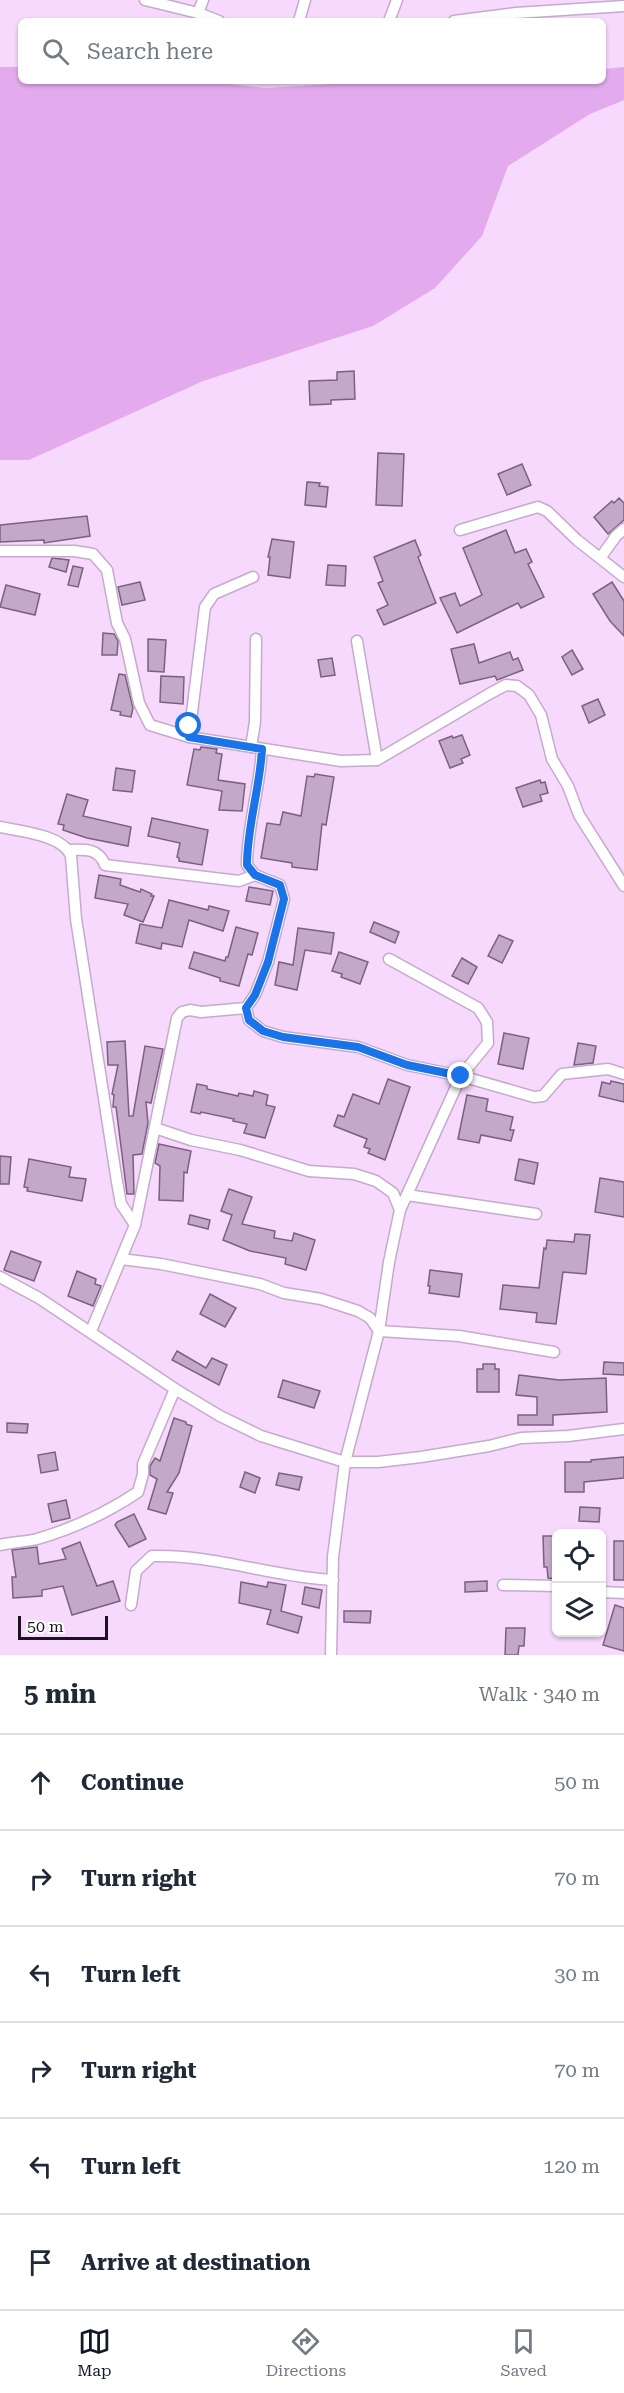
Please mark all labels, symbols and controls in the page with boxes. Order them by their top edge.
search box [18,18,606,84]
icon: search [39,35,72,68]
text: Search here [87,39,213,64]
route start [175,712,201,738]
route end [447,1062,473,1088]
map controls [552,1529,606,1637]
button: locate [552,1529,606,1583]
button: layers [552,1583,606,1637]
scale bar [18,1613,108,1640]
text: 50 m [27,1617,64,1636]
text: 5 min [24,1679,96,1709]
text: Walk · 340 m [479,1682,600,1706]
icon: ahead [24,1766,57,1799]
text: Continue [81,1770,184,1795]
text: 50 m [554,1770,600,1794]
icon: right [24,1862,57,1895]
text: Turn right [81,1866,196,1891]
text: 70 m [554,1866,600,1890]
icon: left [24,1958,57,1991]
text: Turn left [81,1962,181,1987]
text: 30 m [554,1962,600,1986]
icon: right [24,2054,57,2087]
text: Turn right [81,2058,196,2083]
text: 70 m [554,2058,600,2082]
icon: left [24,2150,57,2183]
text: Turn left [81,2154,181,2179]
text: 120 m [543,2154,600,2178]
icon: arrive [24,2246,57,2279]
text: Arrive at destination [81,2250,310,2275]
tab: Map [77,2325,111,2380]
tab: Directions [266,2325,346,2380]
tab: Saved [500,2325,547,2380]

